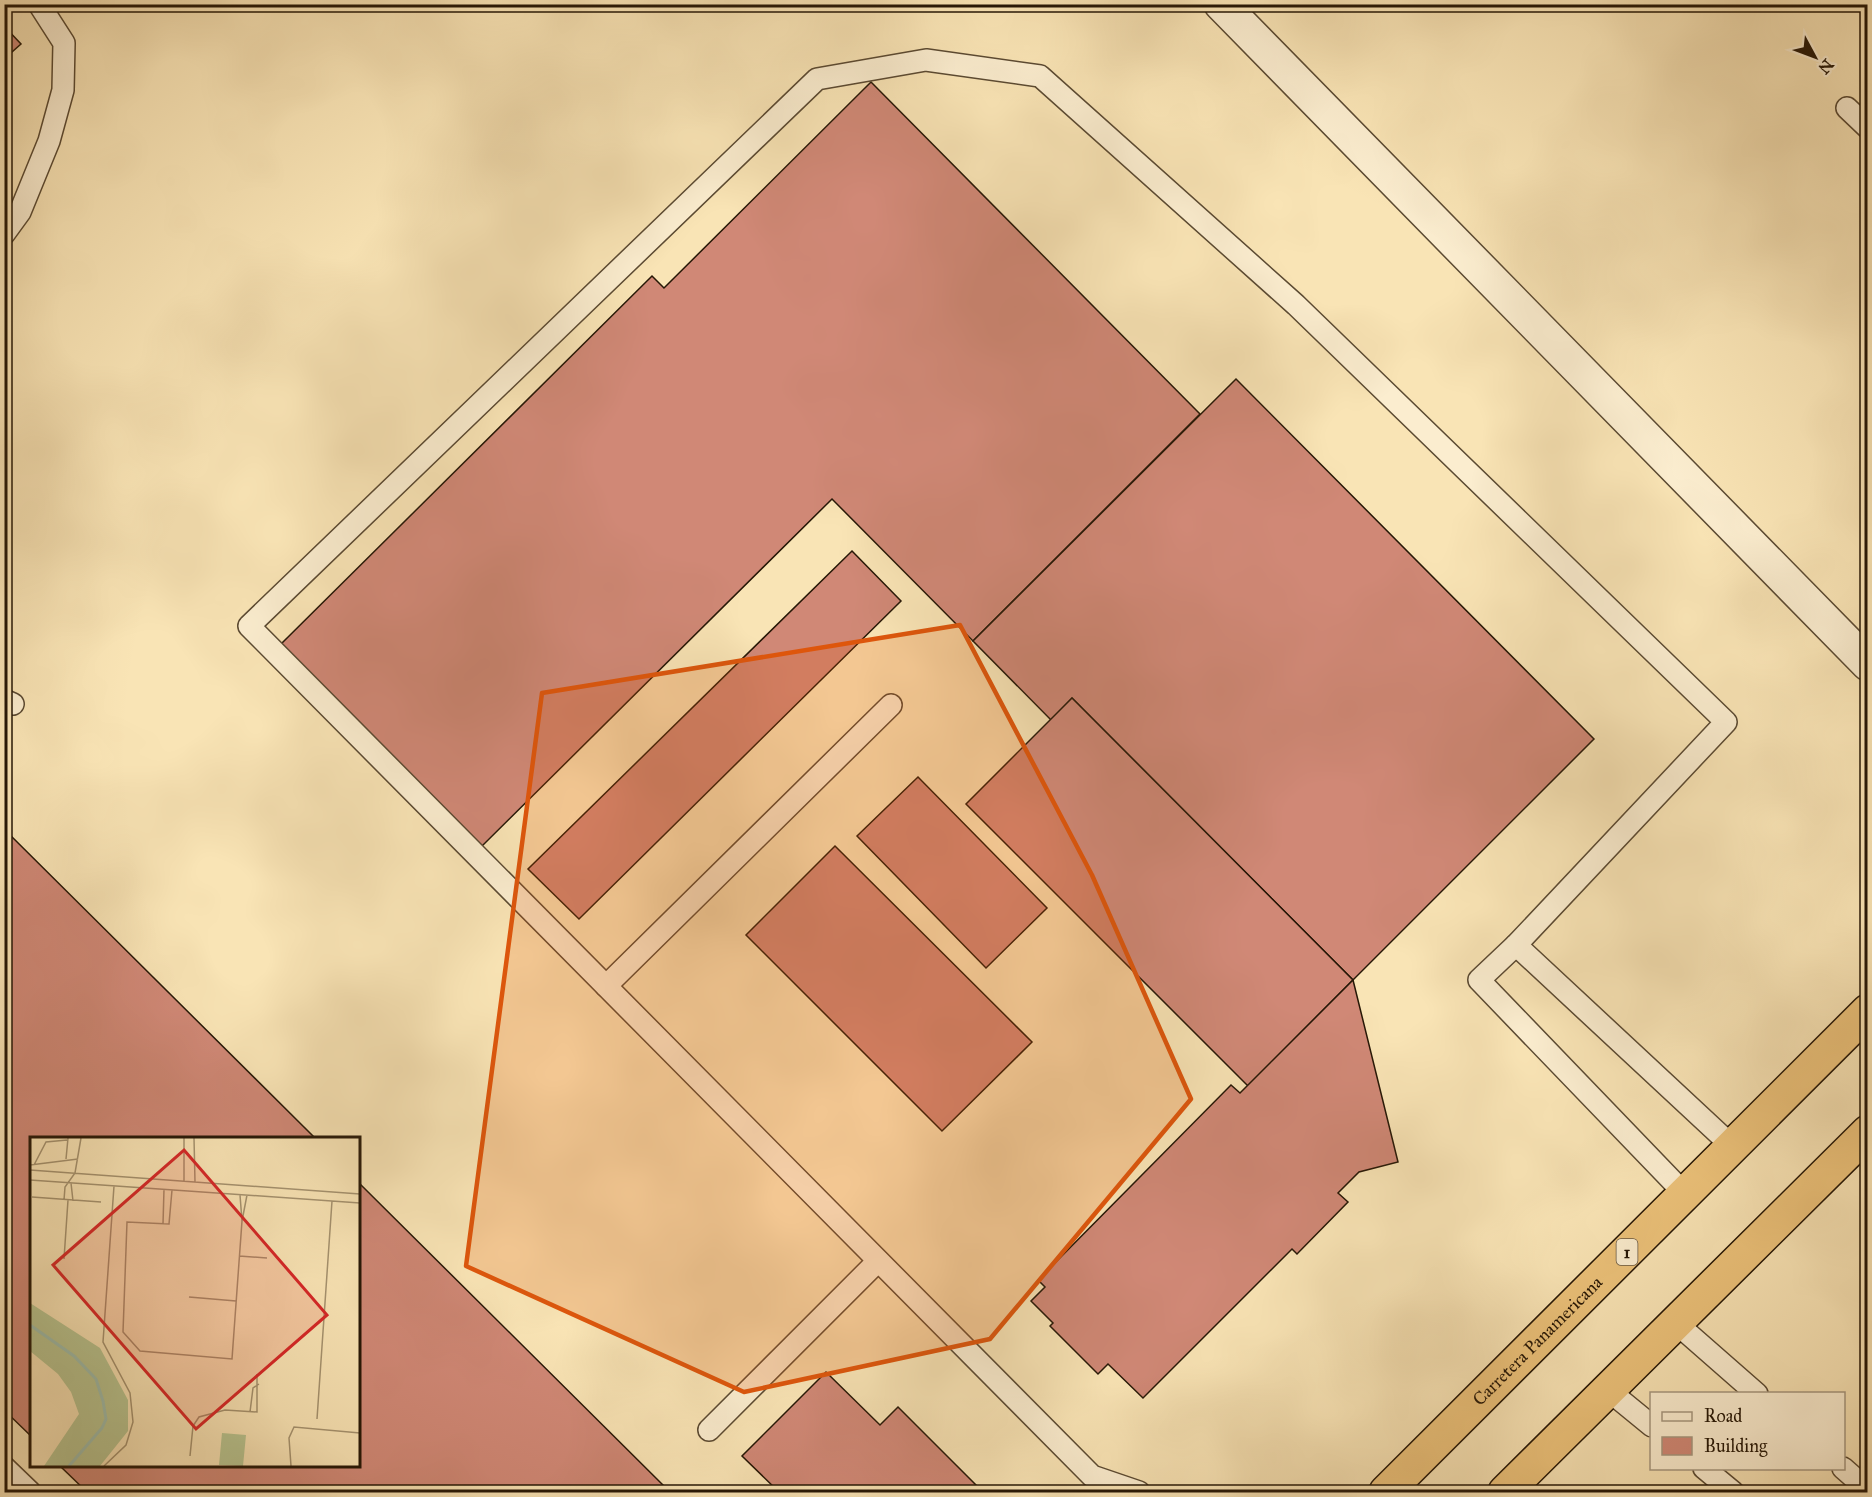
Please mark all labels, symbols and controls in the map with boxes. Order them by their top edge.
north arrow [1785,27,1845,87]
text: N [1814,55,1838,78]
inset map [30,1137,360,1467]
road number: 1 [1616,1239,1638,1265]
street label: Carretera Panamericana [1468,1271,1607,1410]
legend [1650,1392,1845,1470]
text: Road [1704,1405,1742,1427]
text: Building [1704,1435,1768,1458]

